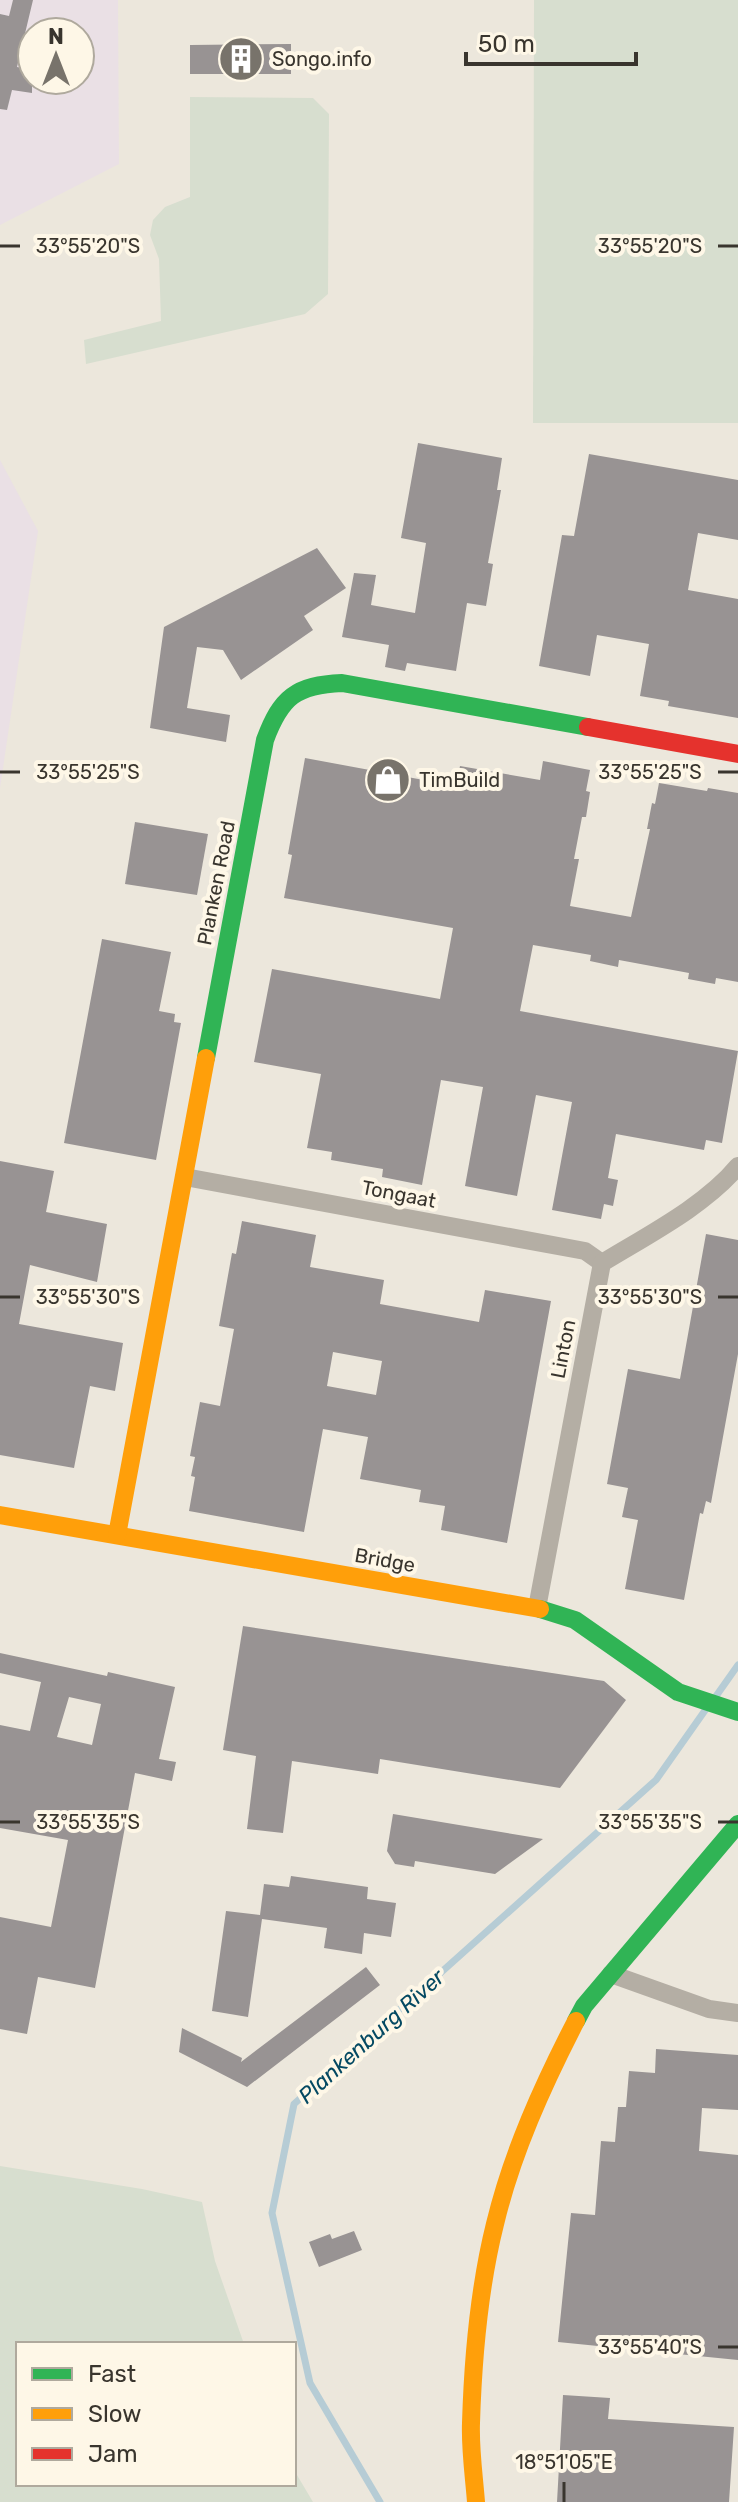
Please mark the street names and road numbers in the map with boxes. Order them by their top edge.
street label: Planken Road [192,819,240,947]
street label: Tongaat [360,1175,438,1213]
street label: Linton [546,1318,580,1380]
street label: Bridge [353,1543,417,1577]

